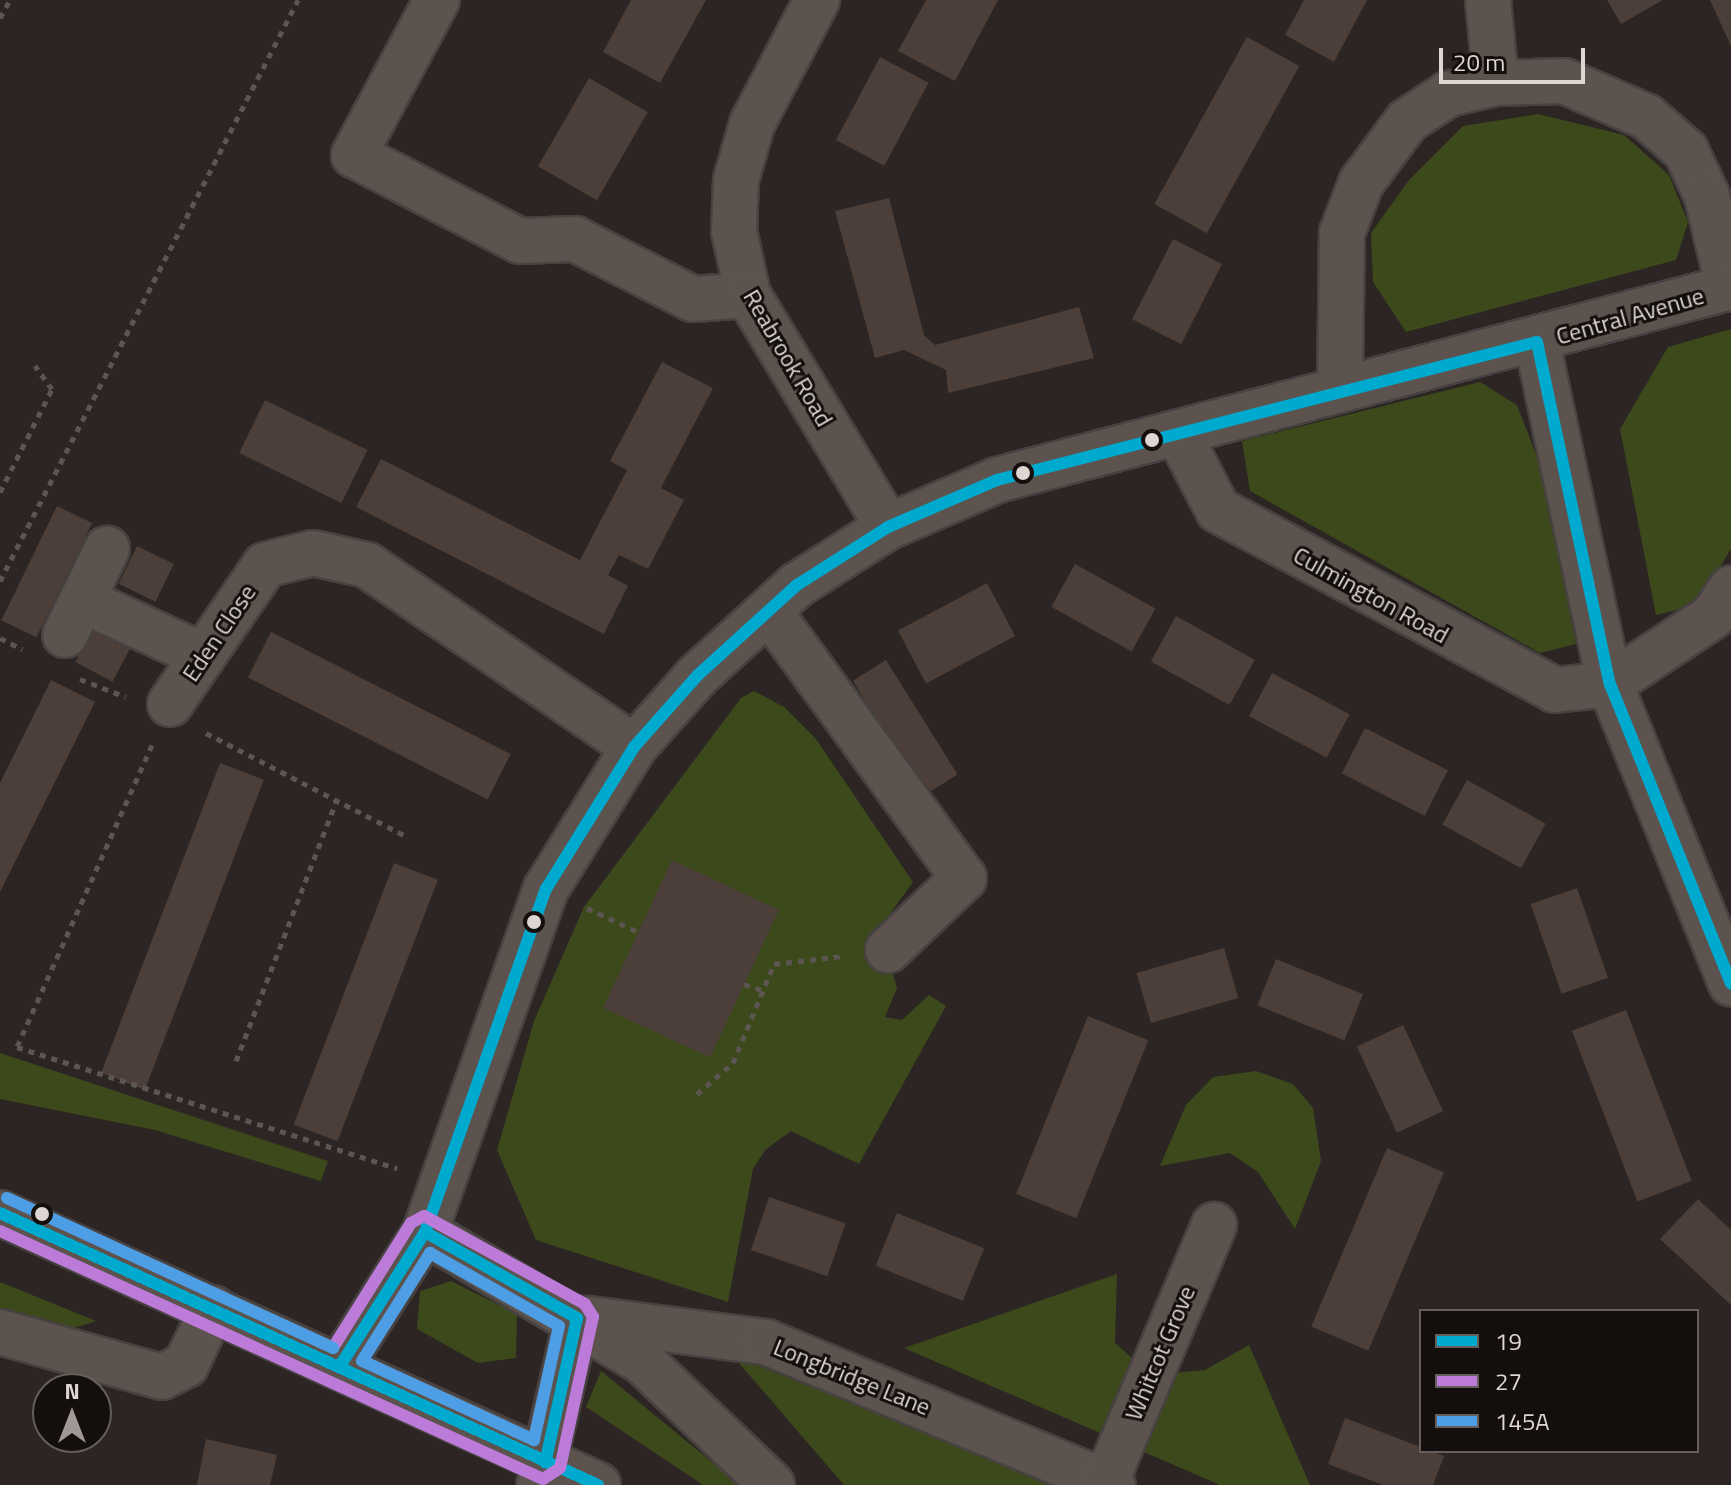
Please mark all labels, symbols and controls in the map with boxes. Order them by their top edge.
scale bar [1443,32,1589,82]
text: 20 m [1453,44,1505,80]
street label: Central Avenue [1553,281,1707,351]
street label: Reabrook Road [737,284,839,432]
unlabelled marker [1144,432,1160,448]
unlabelled marker [1015,465,1031,481]
street label: Culmington Road [1288,541,1454,649]
street label: Eden Close [176,579,262,687]
unlabelled marker [526,914,542,930]
unlabelled marker [34,1206,50,1222]
street label: Whitcot Grove [1119,1281,1201,1425]
legend [1419,1309,1699,1453]
text: 19 [1495,1323,1522,1359]
street label: Longbridge Lane [769,1332,935,1422]
text: 27 [1495,1363,1522,1399]
north arrow [32,1373,112,1453]
text: N [64,1374,80,1408]
text: 145A [1495,1403,1550,1439]

